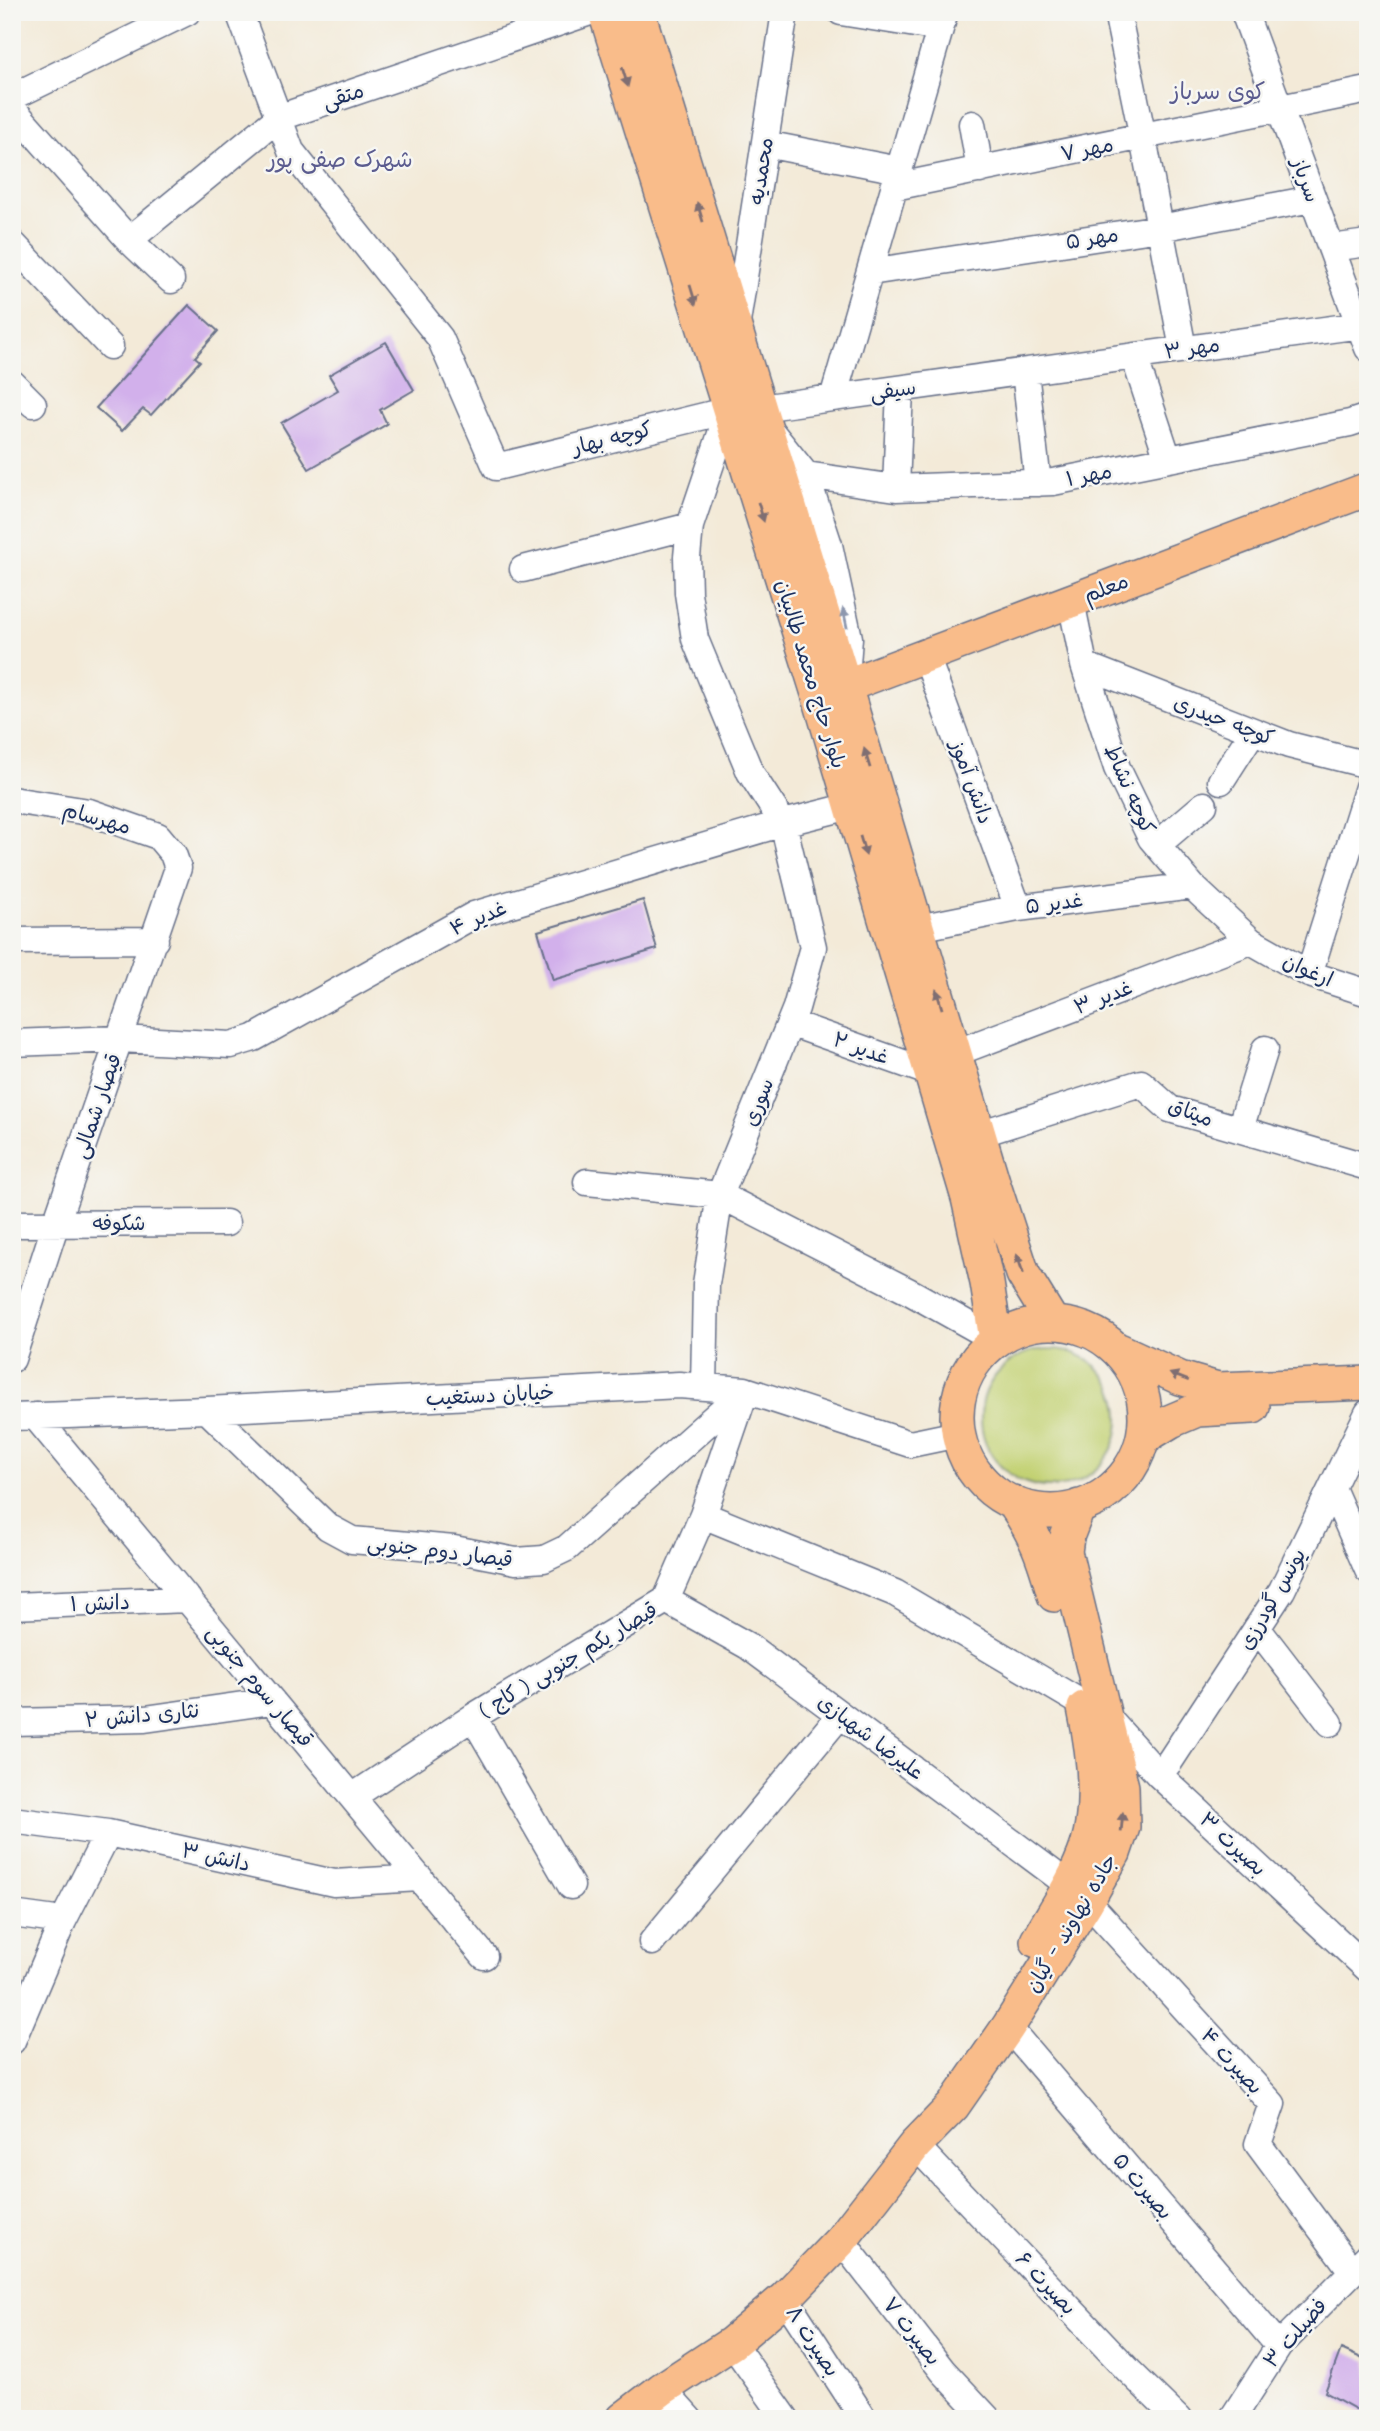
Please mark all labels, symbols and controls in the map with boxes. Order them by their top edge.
one-way arrow [621,67,631,88]
street label: متقی [318,75,368,116]
district label: کوی سرباز [1169,75,1265,105]
street label: مهر ۷ [1058,129,1116,166]
street label: محمدیه [741,135,778,206]
district label: شهرک صفی پور [265,143,413,174]
street label: سرباز [1285,152,1328,206]
one-way arrow [694,202,704,223]
street label: مهر ۵ [1063,219,1120,254]
one-way arrow [688,284,699,305]
street label: مهر ۳ [1162,329,1221,364]
street label: سیفی [868,372,918,407]
street label: کوچه بهار [567,414,655,461]
street label: مهر ۱ [1063,456,1114,491]
one-way arrow [756,501,767,522]
street label: معلم [1079,566,1133,611]
street label: بلوار حاج محمد طالبیان [769,576,854,772]
one-way arrow [839,607,850,629]
street label: کوچه حیدری [1170,687,1279,751]
street label: دانش آموز [944,734,1001,827]
street label: کوچه نشاط [1099,739,1163,838]
one-way arrow [861,747,871,768]
street label: مهرسام [59,794,134,843]
one-way arrow [859,836,869,857]
street label: غدیر ۵ [1023,885,1084,918]
street label: غدیر ۴ [445,893,510,941]
street label: ارغوان [1279,946,1338,993]
street label: غدیر ۳ [1069,972,1136,1019]
one-way arrow [933,989,943,1010]
street label: غدیر ۲ [830,1024,893,1069]
street label: قیصار شمالی [65,1049,128,1162]
street label: سوری [735,1073,779,1130]
street label: میثاق [1165,1090,1218,1131]
street label: شکوفه [92,1208,146,1236]
one-way arrow [1014,1253,1025,1274]
one-way arrow [1168,1371,1189,1382]
street label: خیابان دستغیب [425,1377,555,1411]
street label: قیصار دوم جنوبی [365,1527,514,1576]
street label: یونس گودرزی [1231,1542,1312,1655]
street label: دانش ۱ [70,1587,130,1616]
street label: قیصار یکم جنوبی ( کاج ) [473,1595,664,1726]
street label: قیصار سوم جنوبی [199,1618,320,1755]
street label: علیرضا شهبازی [813,1687,931,1786]
street label: نثاری دانش ۲ [83,1695,200,1732]
street label: بصیرت ۳ [1194,1805,1273,1882]
one-way arrow [1117,1811,1128,1833]
street label: دانش ۳ [180,1835,253,1876]
street label: جاده نهاوند - گیان [1018,1848,1122,1997]
street label: بصیرت ۴ [1195,2021,1270,2100]
street label: بصیرت ۵ [1108,2146,1180,2225]
street label: بصیرت ۶ [1010,2244,1083,2320]
street label: بصیرت ۷ [877,2290,948,2370]
street label: فضیلت ۳ [1256,2291,1332,2373]
street label: بصیرت ۸ [780,2299,847,2381]

